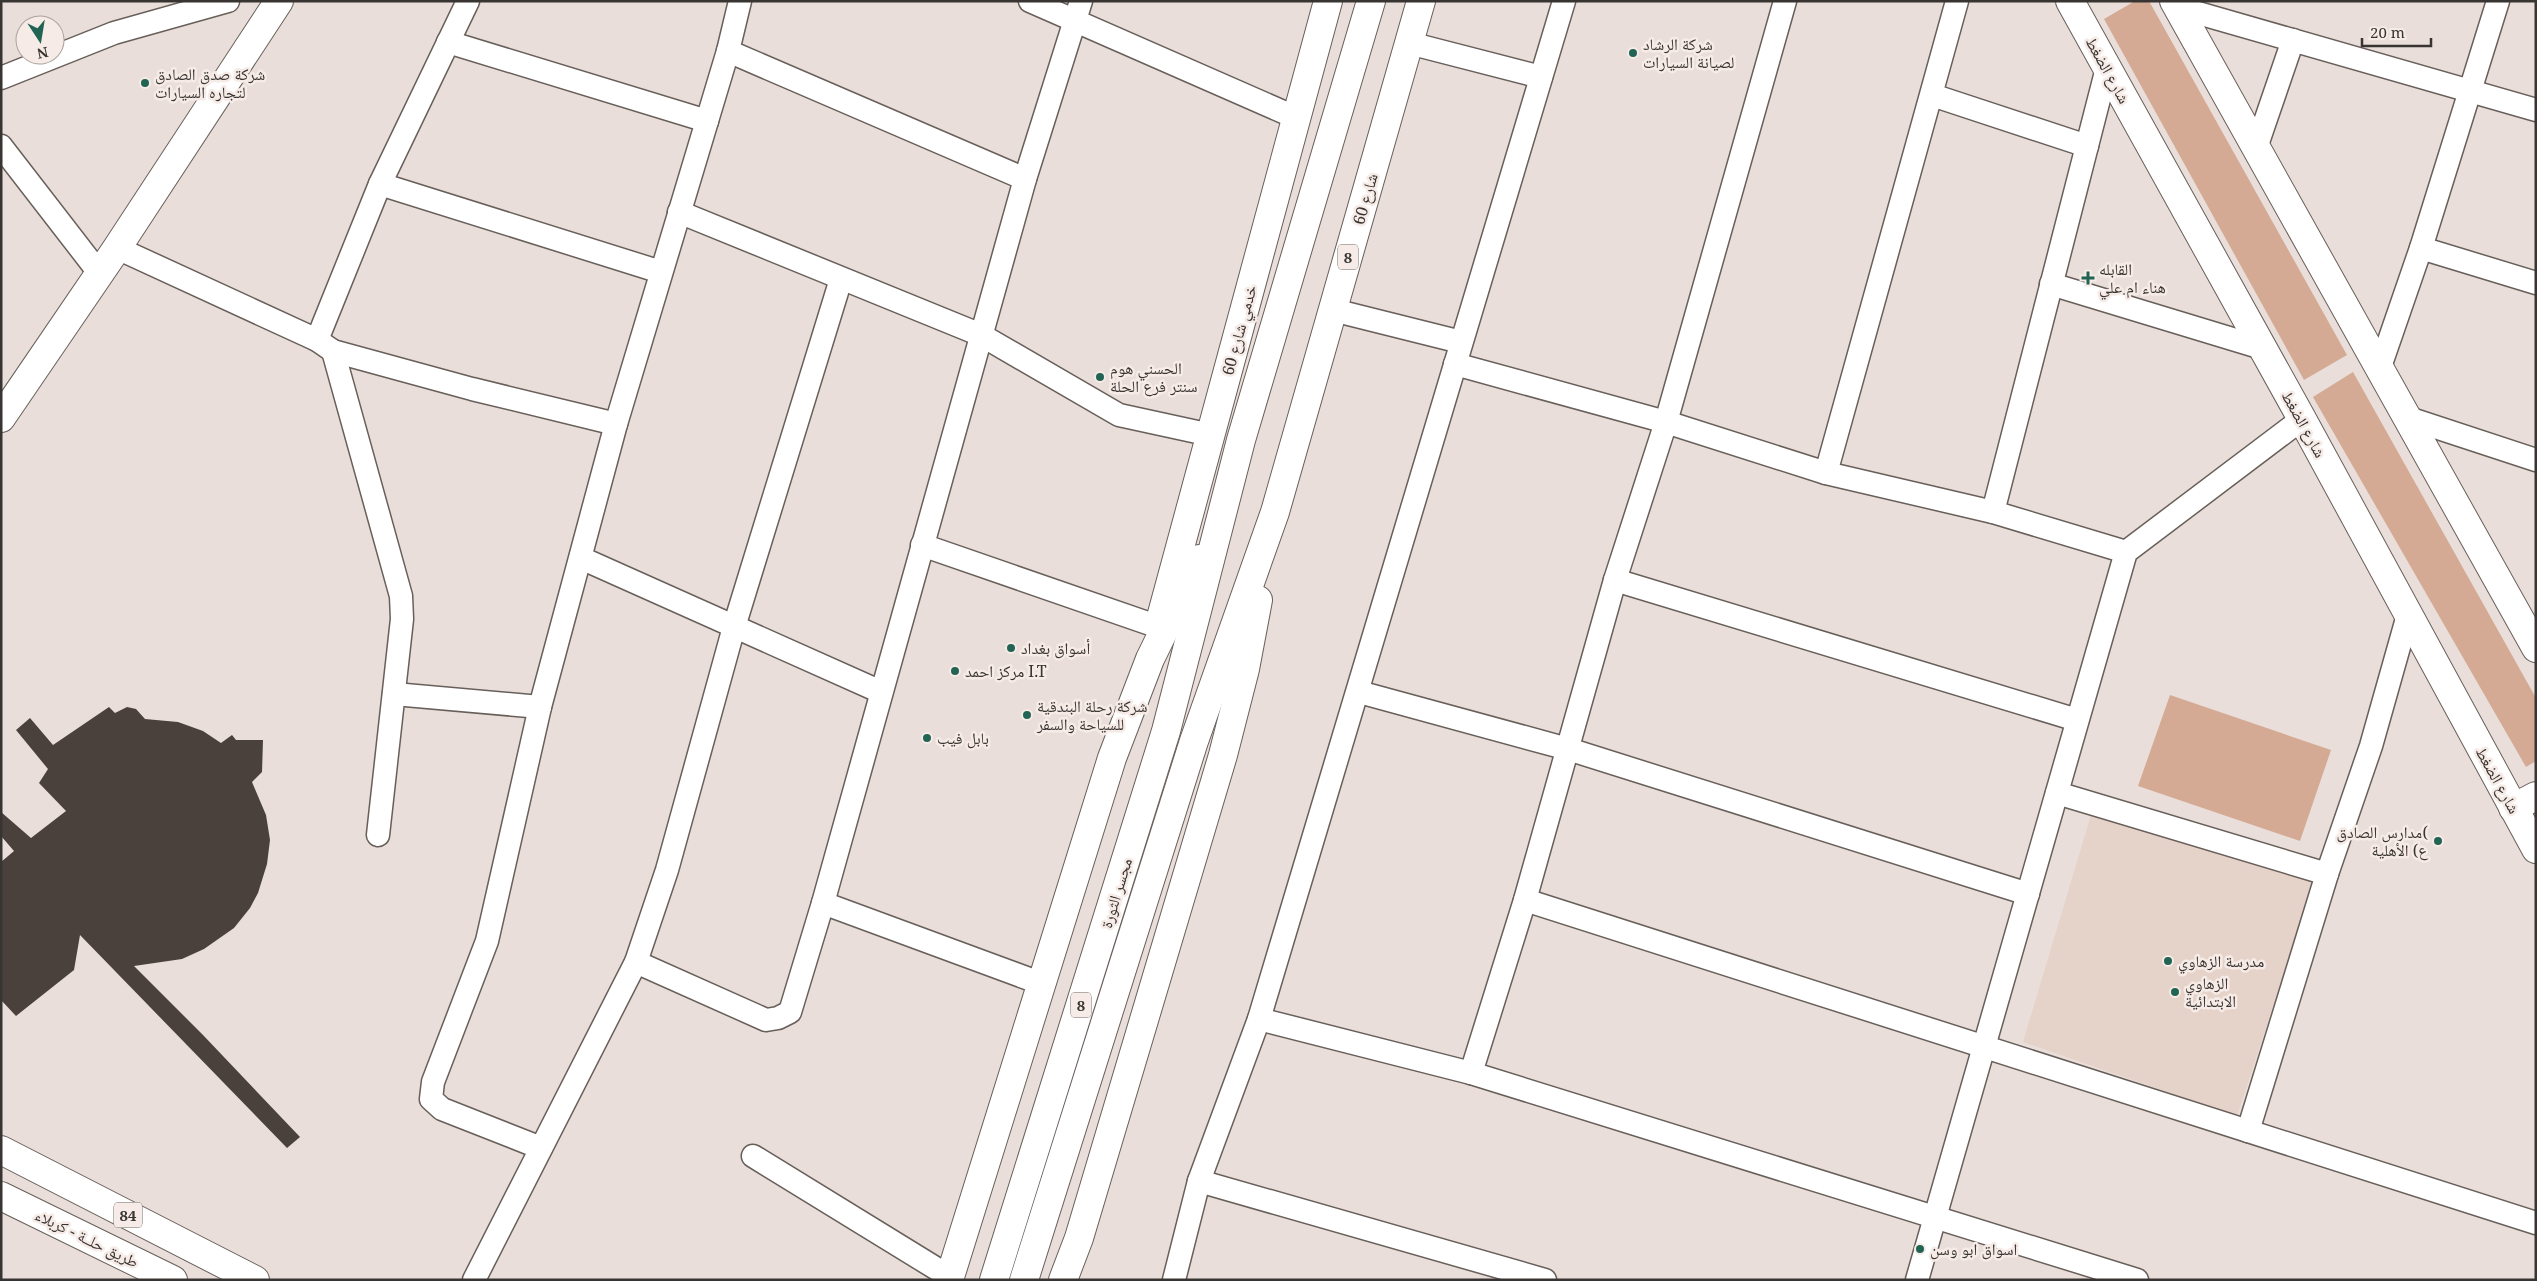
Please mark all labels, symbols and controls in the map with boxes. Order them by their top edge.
north arrow [15,15,65,65]
scale bar [2362,15,2431,47]
text: 20 m [2370,22,2405,42]
place label: شركة الرشاد لصيانة السيارات [1643,33,1734,73]
street label: شارع الضغط [2081,33,2135,107]
text: N [35,43,50,64]
marker: شركة الرشاد لصيانة السيارات [1627,47,1639,59]
place label: شركة صدق الصادق لتجاره السيارات [155,63,265,103]
marker: شركة صدق الصادق لتجاره السيارات [139,77,151,89]
street label: شارع 60 [1347,171,1383,227]
road number: 8 [1338,244,1358,270]
place label: القابله هناء ام علي [2099,258,2166,300]
marker: القابله هناء ام علي [2081,271,2095,285]
street label: خدمي شارع 60 [1216,282,1264,378]
place label: الحسني هوم سنتر فرع الحلة [1110,357,1198,397]
marker: الحسني هوم سنتر فرع الحلة [1094,371,1106,383]
street label: شارع الضغط [2277,387,2331,461]
place label: أسواق بغداد [1021,637,1090,659]
marker: أسواق بغداد [1005,642,1017,654]
place label: مركز احمد I.T [965,660,1047,682]
marker: مركز احمد I.T [949,665,961,677]
place label: شركة رحلة البندقية للسياحة والسفر [1036,695,1148,735]
marker: شركة رحلة البندقية للسياحة والسفر [1021,709,1033,721]
place label: بابل فيب [937,727,989,749]
marker: بابل فيب [921,732,933,744]
street label: شارع الضغط [2471,743,2525,817]
place label: مدارس الصادق( ع) الأهلية [2337,821,2429,861]
marker: مدارس الصادق( ع) الأهلية [2432,835,2444,847]
street label: مجسر الثورة [1095,855,1137,931]
place label: مدرسة الزهاوي [2178,950,2264,974]
marker: مدرسة الزهاوي [2162,955,2174,967]
place label: الزهاوي الابتدائية [2185,972,2236,1012]
marker: الزهاوي الابتدائية [2169,986,2181,998]
road number: 8 [1071,992,1091,1018]
road number: 84 [114,1202,142,1228]
street label: طريق حلــة - كربلاء [32,1203,142,1273]
place label: اسواق ابو وسن [1930,1238,2017,1260]
marker: اسواق ابو وسن [1914,1243,1926,1255]

